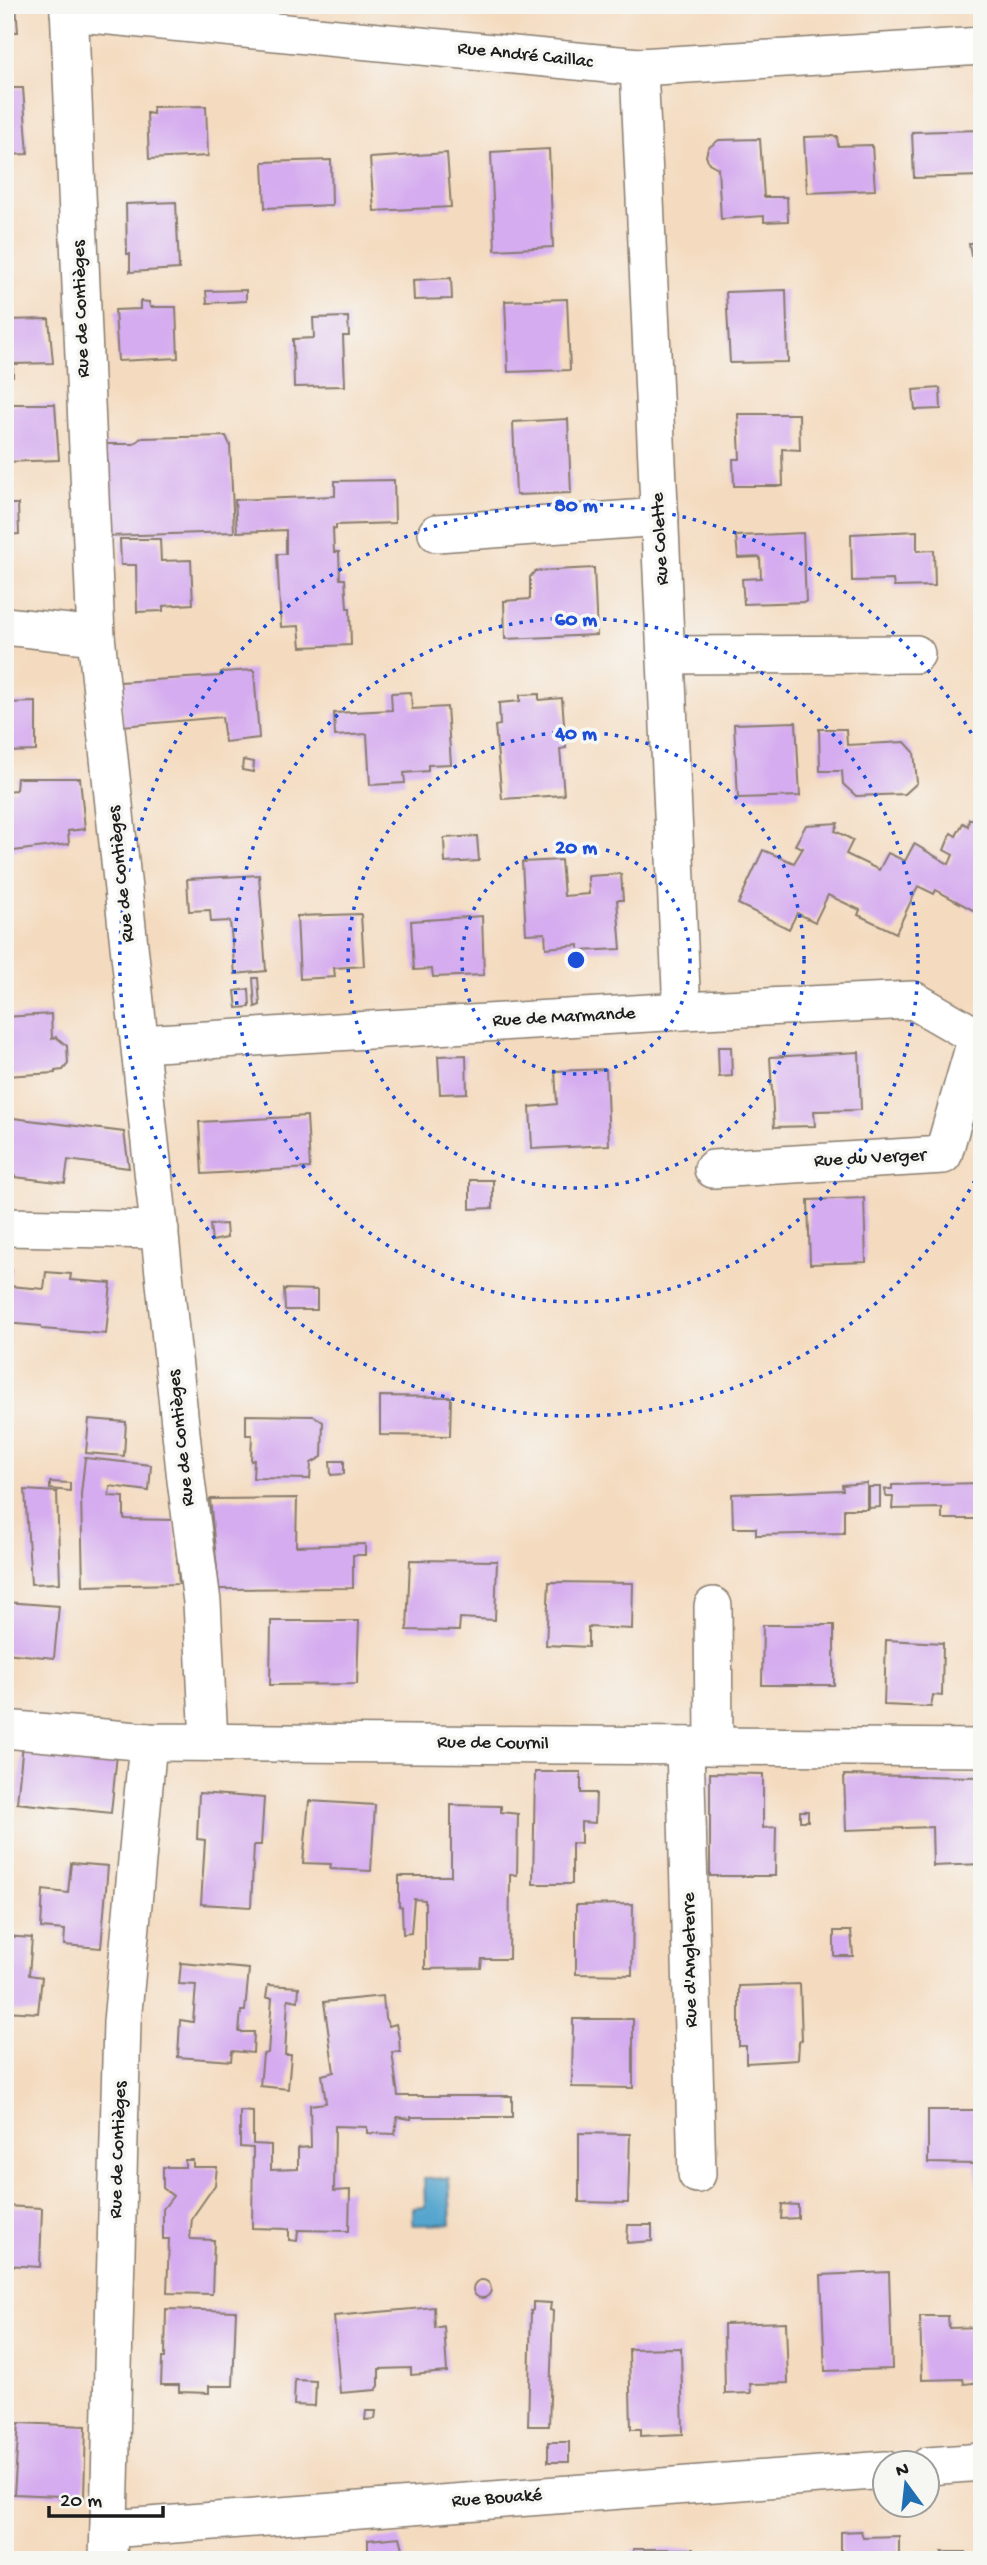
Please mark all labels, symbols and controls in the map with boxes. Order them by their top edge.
street label: Rue André Caillac [456,37,594,75]
street label: Rue de Contièges [68,239,96,378]
street label: Rue Colette [647,492,675,586]
text: 80 m [554,495,598,520]
text: 60 m [555,609,597,634]
text: 40 m [554,723,597,748]
street label: Rue de Contièges [103,804,141,943]
text: 20 m [555,837,597,862]
centre of rings [564,948,588,972]
street label: Rue de Marmande [492,1003,636,1033]
street label: Rue du Verger [813,1144,929,1173]
street label: Rue de Contièges [163,1368,201,1507]
street label: Rue de Cournil [437,1732,549,1756]
street label: Rue d'Angleterre [678,1892,704,2028]
street label: Rue de Contièges [105,2080,133,2219]
north arrow [872,2450,942,2520]
text: N [894,2458,911,2484]
scale bar [49,2474,163,2518]
street label: Rue Bouaké [451,2484,543,2514]
text: 20 m [60,2490,102,2515]

